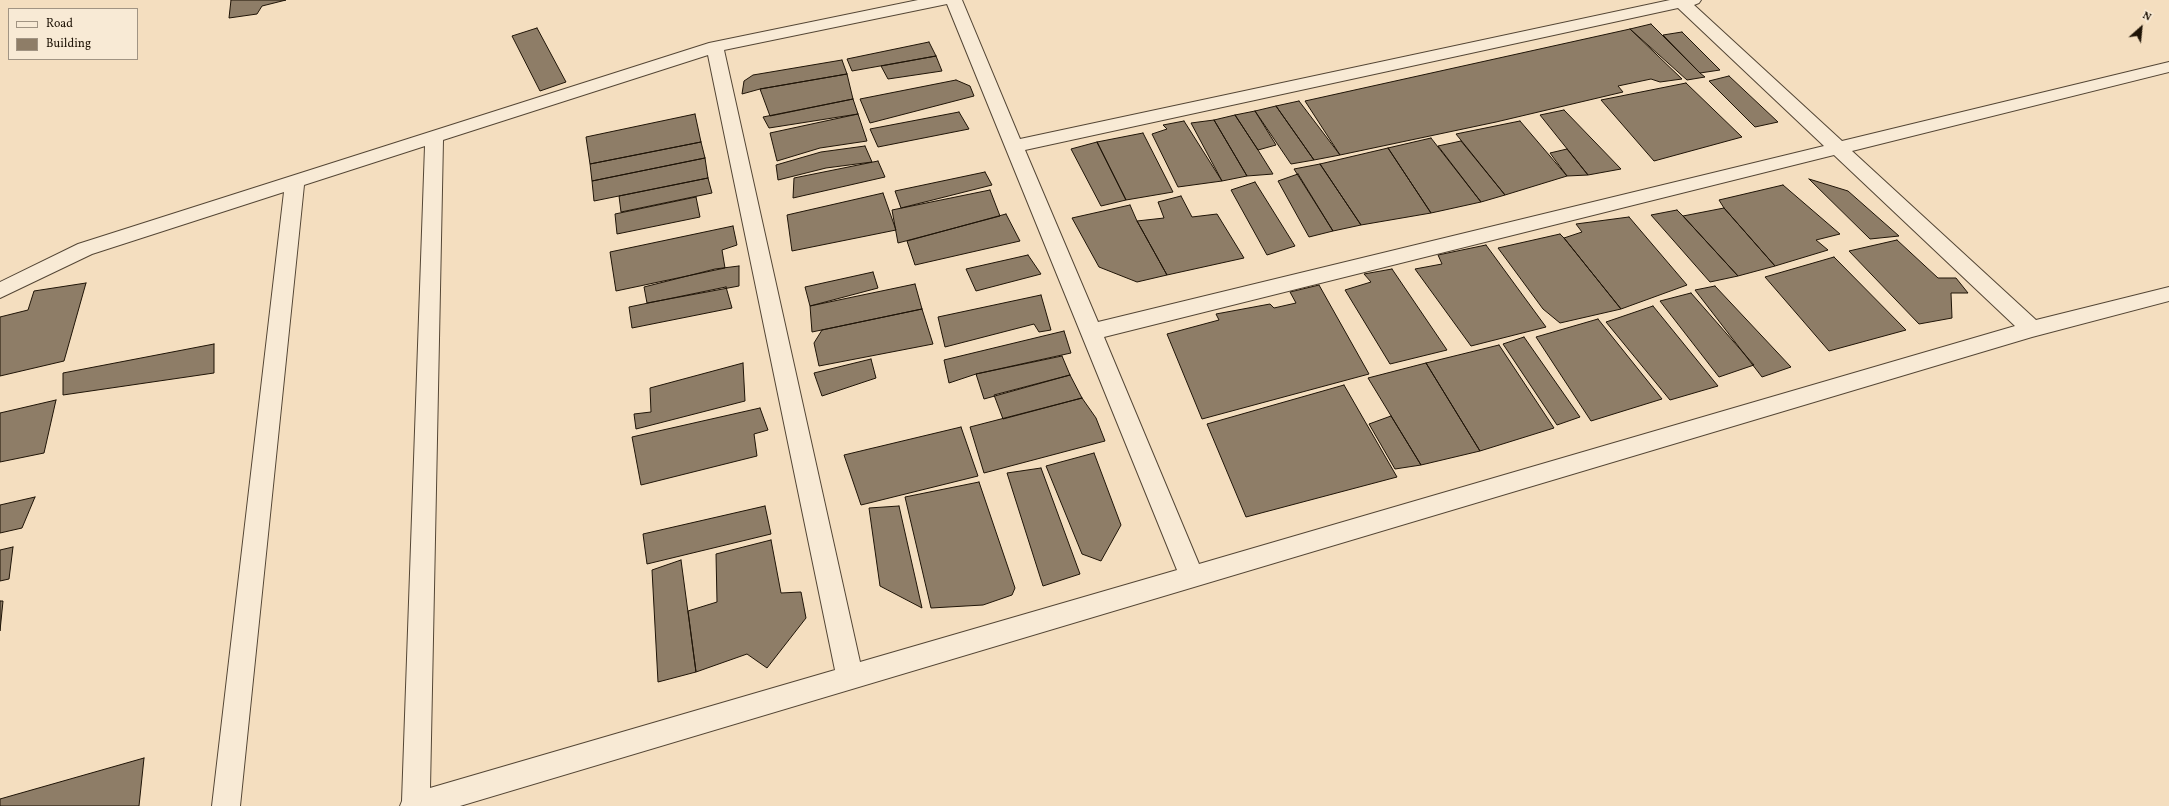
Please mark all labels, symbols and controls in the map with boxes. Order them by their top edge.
legend [8,8,138,60]
north arrow [2121,8,2161,48]
text: N [2140,8,2154,25]
text: Road [46,16,73,32]
text: Building [46,36,91,52]

